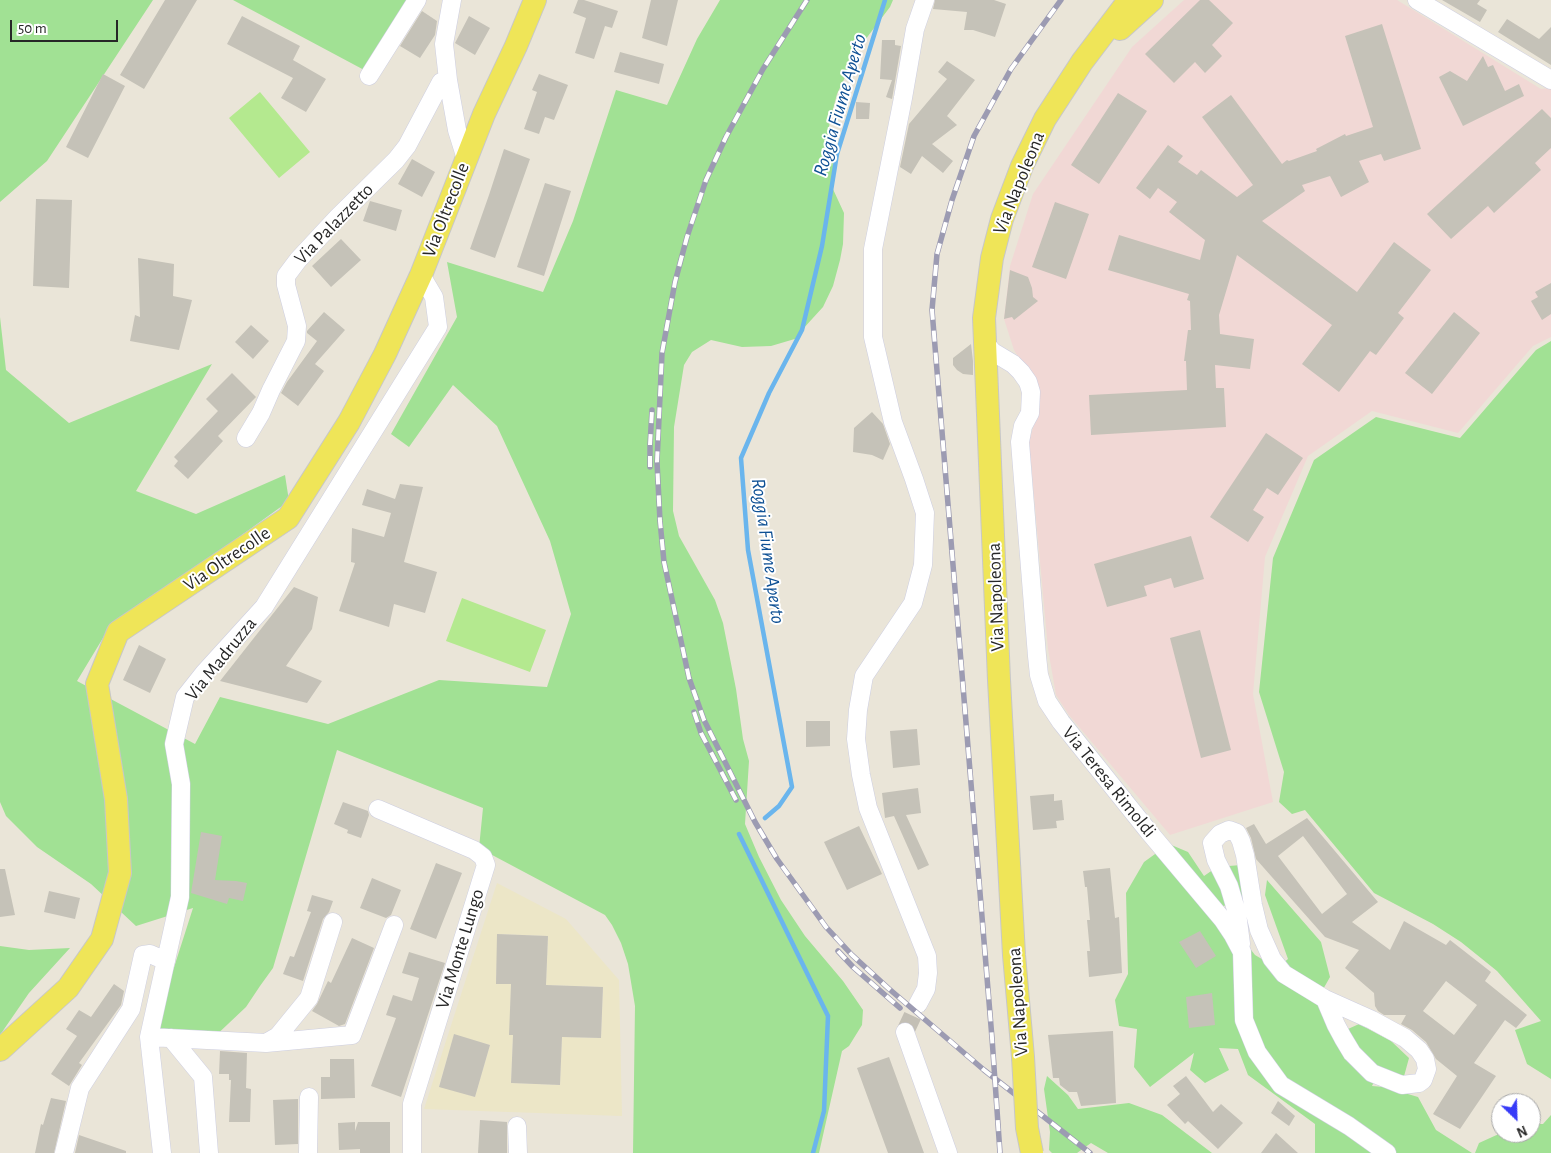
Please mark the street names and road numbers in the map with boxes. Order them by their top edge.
street label: Via Napoleona [988,128,1050,238]
street label: Via Oltrecolle [417,159,475,261]
street label: Via Palazzetto [290,179,378,269]
street label: Via Oltrecolle [179,522,275,596]
street label: Via Napoleona [983,542,1009,652]
street label: Via Madruzza [180,613,262,705]
street label: Via Teresa Rimoldi [1057,722,1161,842]
street label: Via Monte Lungo [431,886,489,1012]
street label: Via Napoleona [1003,947,1033,1057]

